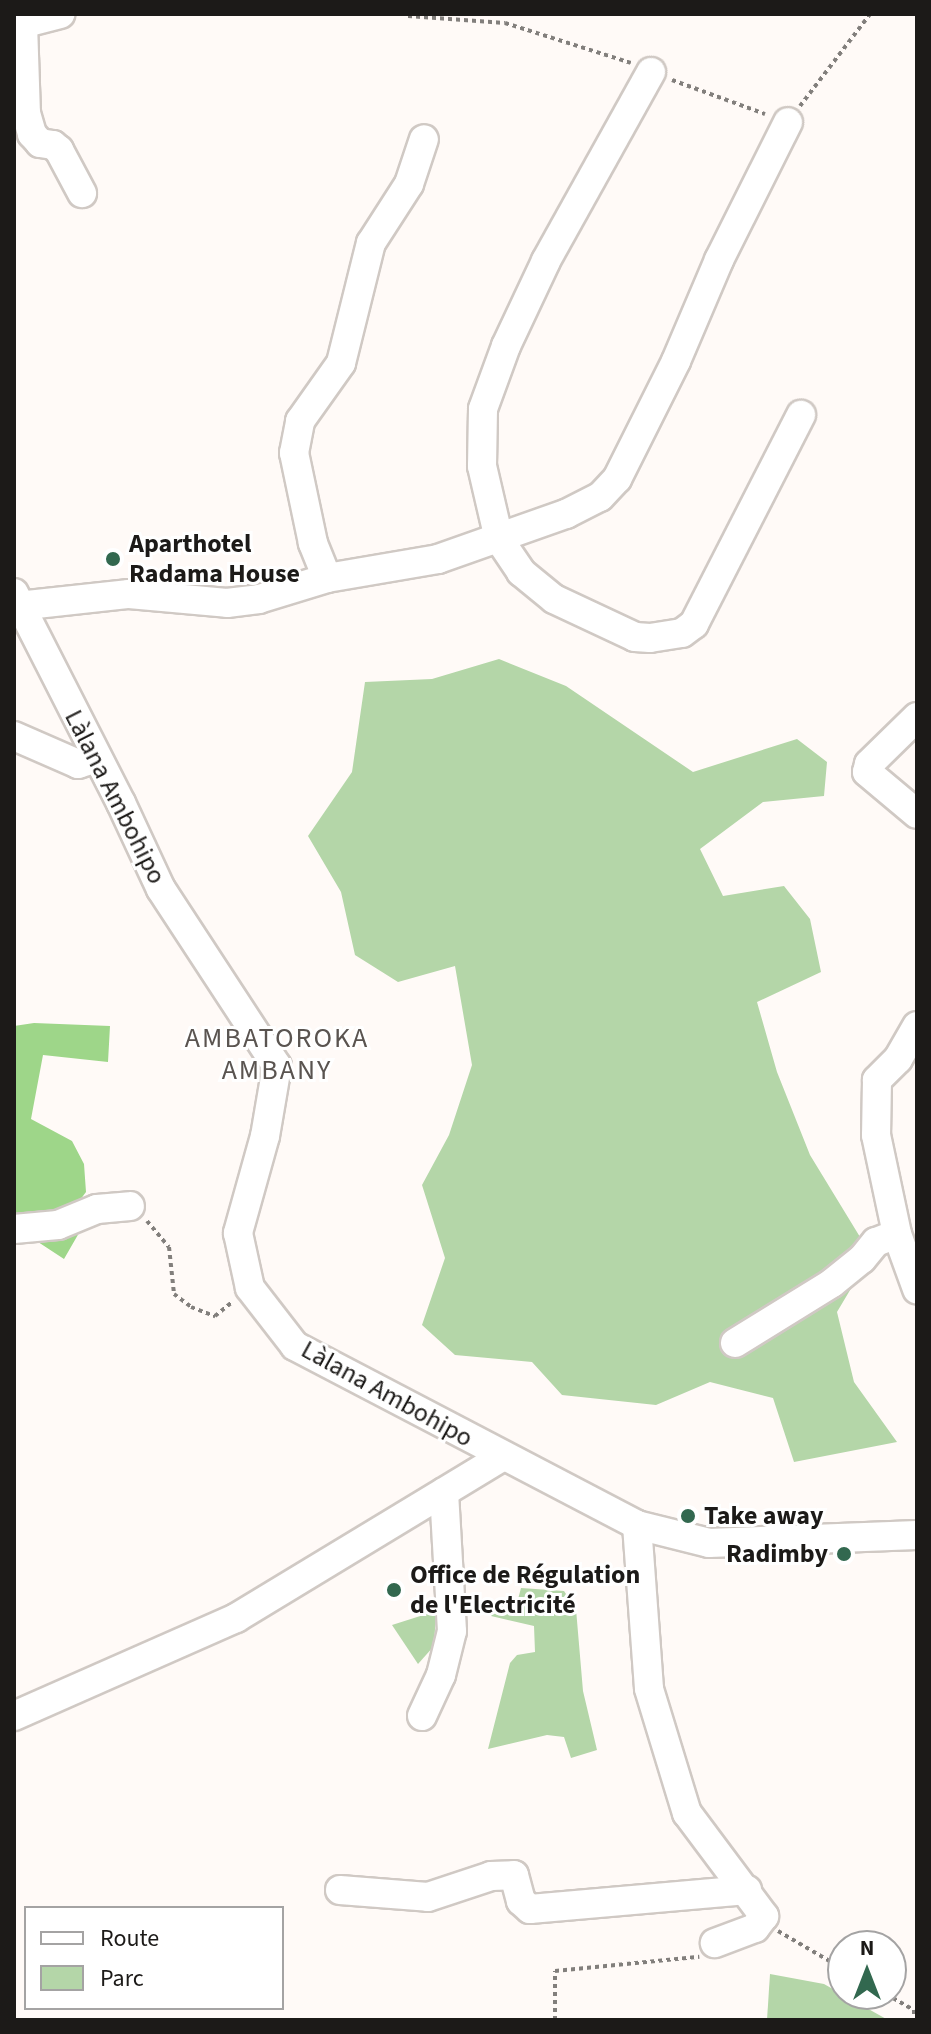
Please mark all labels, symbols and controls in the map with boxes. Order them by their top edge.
place label: Aparthotel Radama House [129,528,300,590]
marker: Aparthotel Radama House [104,550,122,568]
street label: Làlana Ambohipo [58,705,172,889]
district label: AMBATOROKA AMBANY [185,1021,369,1087]
street label: Làlana Ambohipo [296,1334,478,1454]
place label: Take away [704,1500,824,1532]
marker: Take away [679,1507,697,1525]
place label: Radimby [726,1538,828,1570]
marker: Radimby [835,1545,853,1563]
place label: Office de Régulation de l'Electricité [410,1559,640,1620]
marker: Office de Régulation de l'Electricité [385,1581,403,1599]
legend [24,1906,284,2010]
text: Route [100,1921,159,1956]
north arrow [827,1930,907,2010]
text: N [860,1932,874,1964]
text: Parc [100,1961,144,1996]

